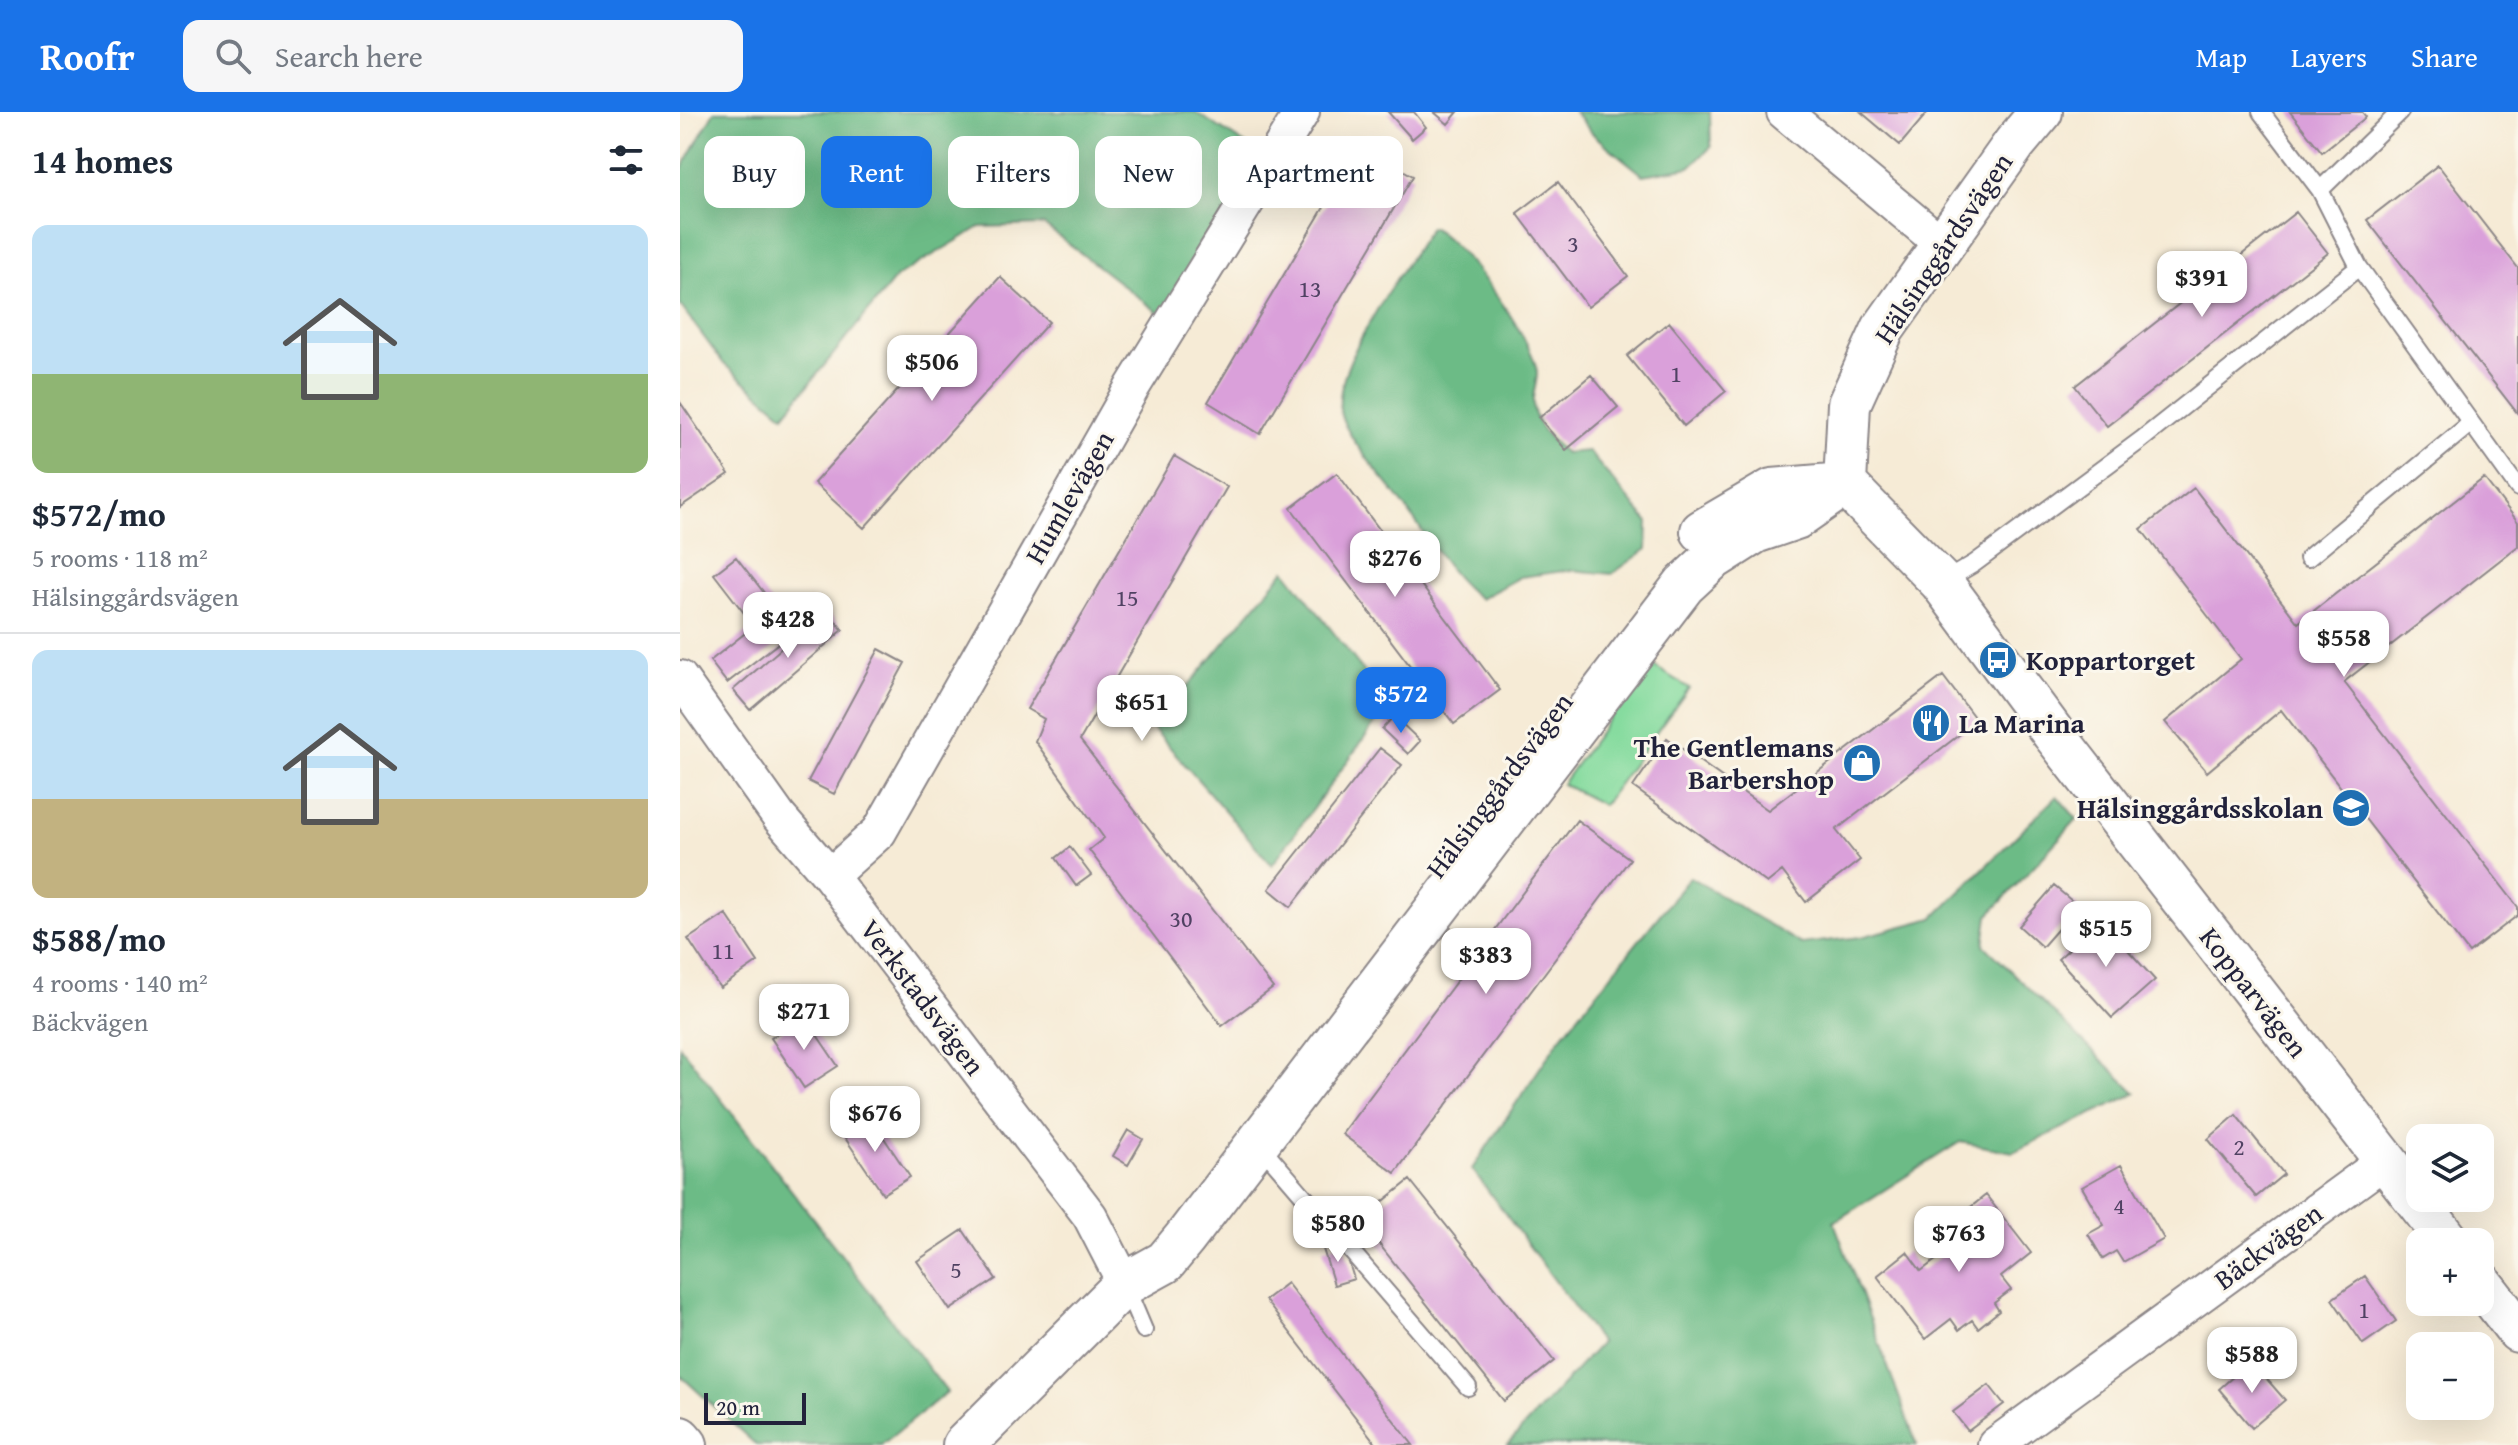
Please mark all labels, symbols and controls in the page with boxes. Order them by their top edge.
search box [183,20,743,92]
text: Roofr [40,28,135,84]
icon: search [211,34,255,78]
text: Search here [275,34,423,78]
text: Map [2196,36,2247,77]
text: Layers [2291,36,2367,77]
text: Share [2411,36,2478,77]
text: 14 homes [32,136,173,185]
chip: Buy [704,136,805,208]
chip: Rent [821,136,932,208]
chip: Filters [948,136,1079,208]
chip: New [1095,136,1202,208]
chip: Apartment [1218,136,1403,208]
icon: filters [604,138,648,182]
street label: Hälsinggårdsvägen [1863,144,2022,352]
house number: 3 [1567,226,1579,261]
pin: $391 [2155,251,2249,319]
text: $391 [2175,257,2229,296]
house number: 13 [1298,271,1322,306]
icon: home [268,277,412,421]
pin: $506 [885,335,979,403]
text: $506 [905,341,959,380]
house number: 1 [1670,356,1682,391]
street label: Humlevägen [1014,422,1123,571]
text: $572/mo [32,489,166,538]
pin: $276 [1348,531,1442,599]
text: $276 [1368,537,1422,576]
text: 5 rooms · 118 m² [32,538,208,577]
text: Hälsinggårdsvägen [32,577,239,616]
house number: 15 [1115,580,1139,615]
pin: $428 [741,592,835,660]
text: $428 [761,598,815,637]
pin: $558 [2297,611,2391,679]
text: $558 [2317,617,2371,656]
bus stop icon: Koppartorget [1977,639,2019,681]
place label: Koppartorget [2026,639,2196,680]
pin: $572 [1354,667,1448,735]
text: $572 [1374,673,1428,712]
pin: $651 [1095,675,1189,743]
text: $651 [1115,681,1169,720]
street label: Hälsinggårdsvägen [1415,683,1582,886]
icon: home [268,702,412,846]
restaurant icon: La Marina [1910,702,1952,744]
place label: La Marina [1959,702,2086,743]
place label: The Gentlemans Barbershop [1634,726,1834,799]
shop icon: The Gentlemans Barbershop [1841,742,1883,784]
place label: Hälsinggårdsskolan [2077,787,2323,828]
school or university icon: Hälsinggårdsskolan [2330,787,2372,829]
house number: 30 [1169,901,1193,936]
pin: $515 [2059,901,2153,969]
text: $515 [2079,907,2133,946]
street label: Verkstadsvägen [851,910,996,1083]
text: $588/mo [32,914,166,963]
street label: Kopparvägen [2190,918,2319,1066]
pin: $383 [1439,928,1533,996]
house number: 11 [711,933,735,968]
text: $383 [1459,934,1513,973]
text: 4 rooms · 140 m² [32,963,208,1002]
pin: $271 [757,984,851,1052]
text: $271 [777,990,831,1029]
text: Bäckvägen [32,1002,148,1041]
pin: $676 [828,1086,922,1154]
text: $676 [848,1092,902,1131]
map controls [2406,1124,2494,1420]
button: layers [2406,1124,2494,1212]
house number: 2 [2233,1129,2245,1164]
house number: 4 [2113,1188,2125,1223]
street label: Bäckvägen [2205,1192,2331,1299]
pin: $580 [1291,1196,1385,1264]
text: $580 [1311,1202,1365,1241]
pin: $763 [1912,1206,2006,1274]
text: $763 [1932,1212,1986,1251]
button: + [2406,1228,2494,1316]
house number: 5 [950,1252,962,1287]
house number: 1 [2358,1292,2370,1327]
pin: $588 [2205,1327,2299,1395]
button: − [2406,1332,2494,1420]
text: $588 [2225,1333,2279,1372]
scale bar [704,1389,806,1425]
text: 20 m [716,1391,760,1423]

